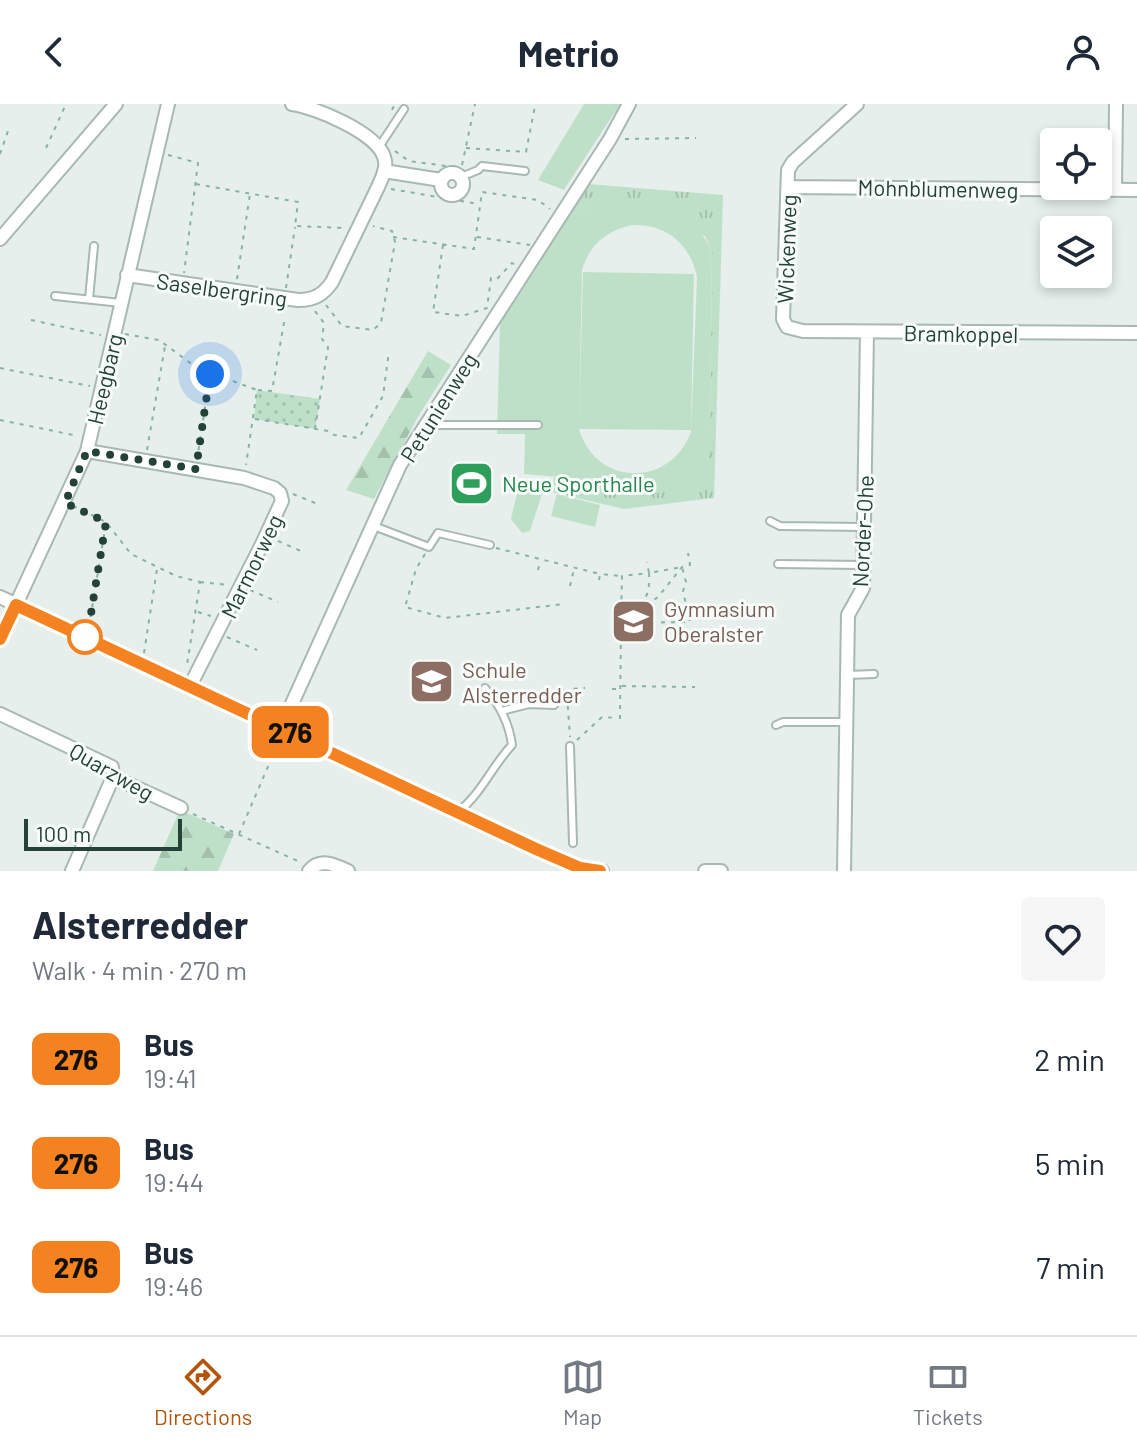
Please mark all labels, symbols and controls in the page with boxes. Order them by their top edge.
icon: back [32,30,76,74]
icon: person [1061,30,1105,74]
text: Metrio [518,31,619,74]
map controls [1040,128,1112,288]
button: locate [1040,128,1112,200]
street label: Mohnblumenweg [857,174,1019,202]
street label: Wickenweg [771,194,801,304]
button: layers [1040,216,1112,288]
street label: Saselbergring [155,267,289,311]
street label: Bramkoppel [903,319,1019,347]
street label: Heegbarg [81,331,127,427]
street label: Petunienweg [394,348,482,466]
your location [190,354,230,394]
sports icon: Neue Sporthalle [447,459,495,507]
place label: Neue Sporthalle [502,470,655,496]
street label: Norder-Ohe [846,474,878,588]
street label: Marmorweg [215,510,287,622]
place label: Gymnasium Oberalster [664,595,775,646]
school or university icon: Gymnasium Oberalster [609,597,657,645]
unlabelled marker [68,620,102,654]
place label: Schule Alsterredder [462,656,582,707]
school or university icon: Schule Alsterredder [407,658,455,706]
line badge: 276 [244,706,336,758]
text: 276 [268,715,312,749]
street label: Quarzweg [65,737,159,805]
scale bar [24,815,182,851]
text: 100 m [36,820,91,846]
button: heart [1021,897,1105,981]
text: Alsterredder [32,901,248,947]
text: Walk · 4 min · 270 m [32,954,247,985]
text: Bus [144,1026,194,1062]
text: 2 min [1034,1041,1105,1077]
text: 276 [54,1042,98,1076]
text: 19:41 [144,1062,197,1093]
text: Bus [144,1130,194,1166]
text: 5 min [1035,1145,1105,1181]
text: 276 [54,1146,98,1180]
text: 19:44 [144,1166,204,1197]
text: Bus [144,1234,194,1270]
text: 7 min [1036,1249,1105,1285]
text: 276 [54,1250,98,1284]
text: 19:46 [144,1270,203,1301]
tab: Directions [154,1355,252,1429]
tab: Map [561,1355,605,1429]
tab: Tickets [913,1355,983,1429]

